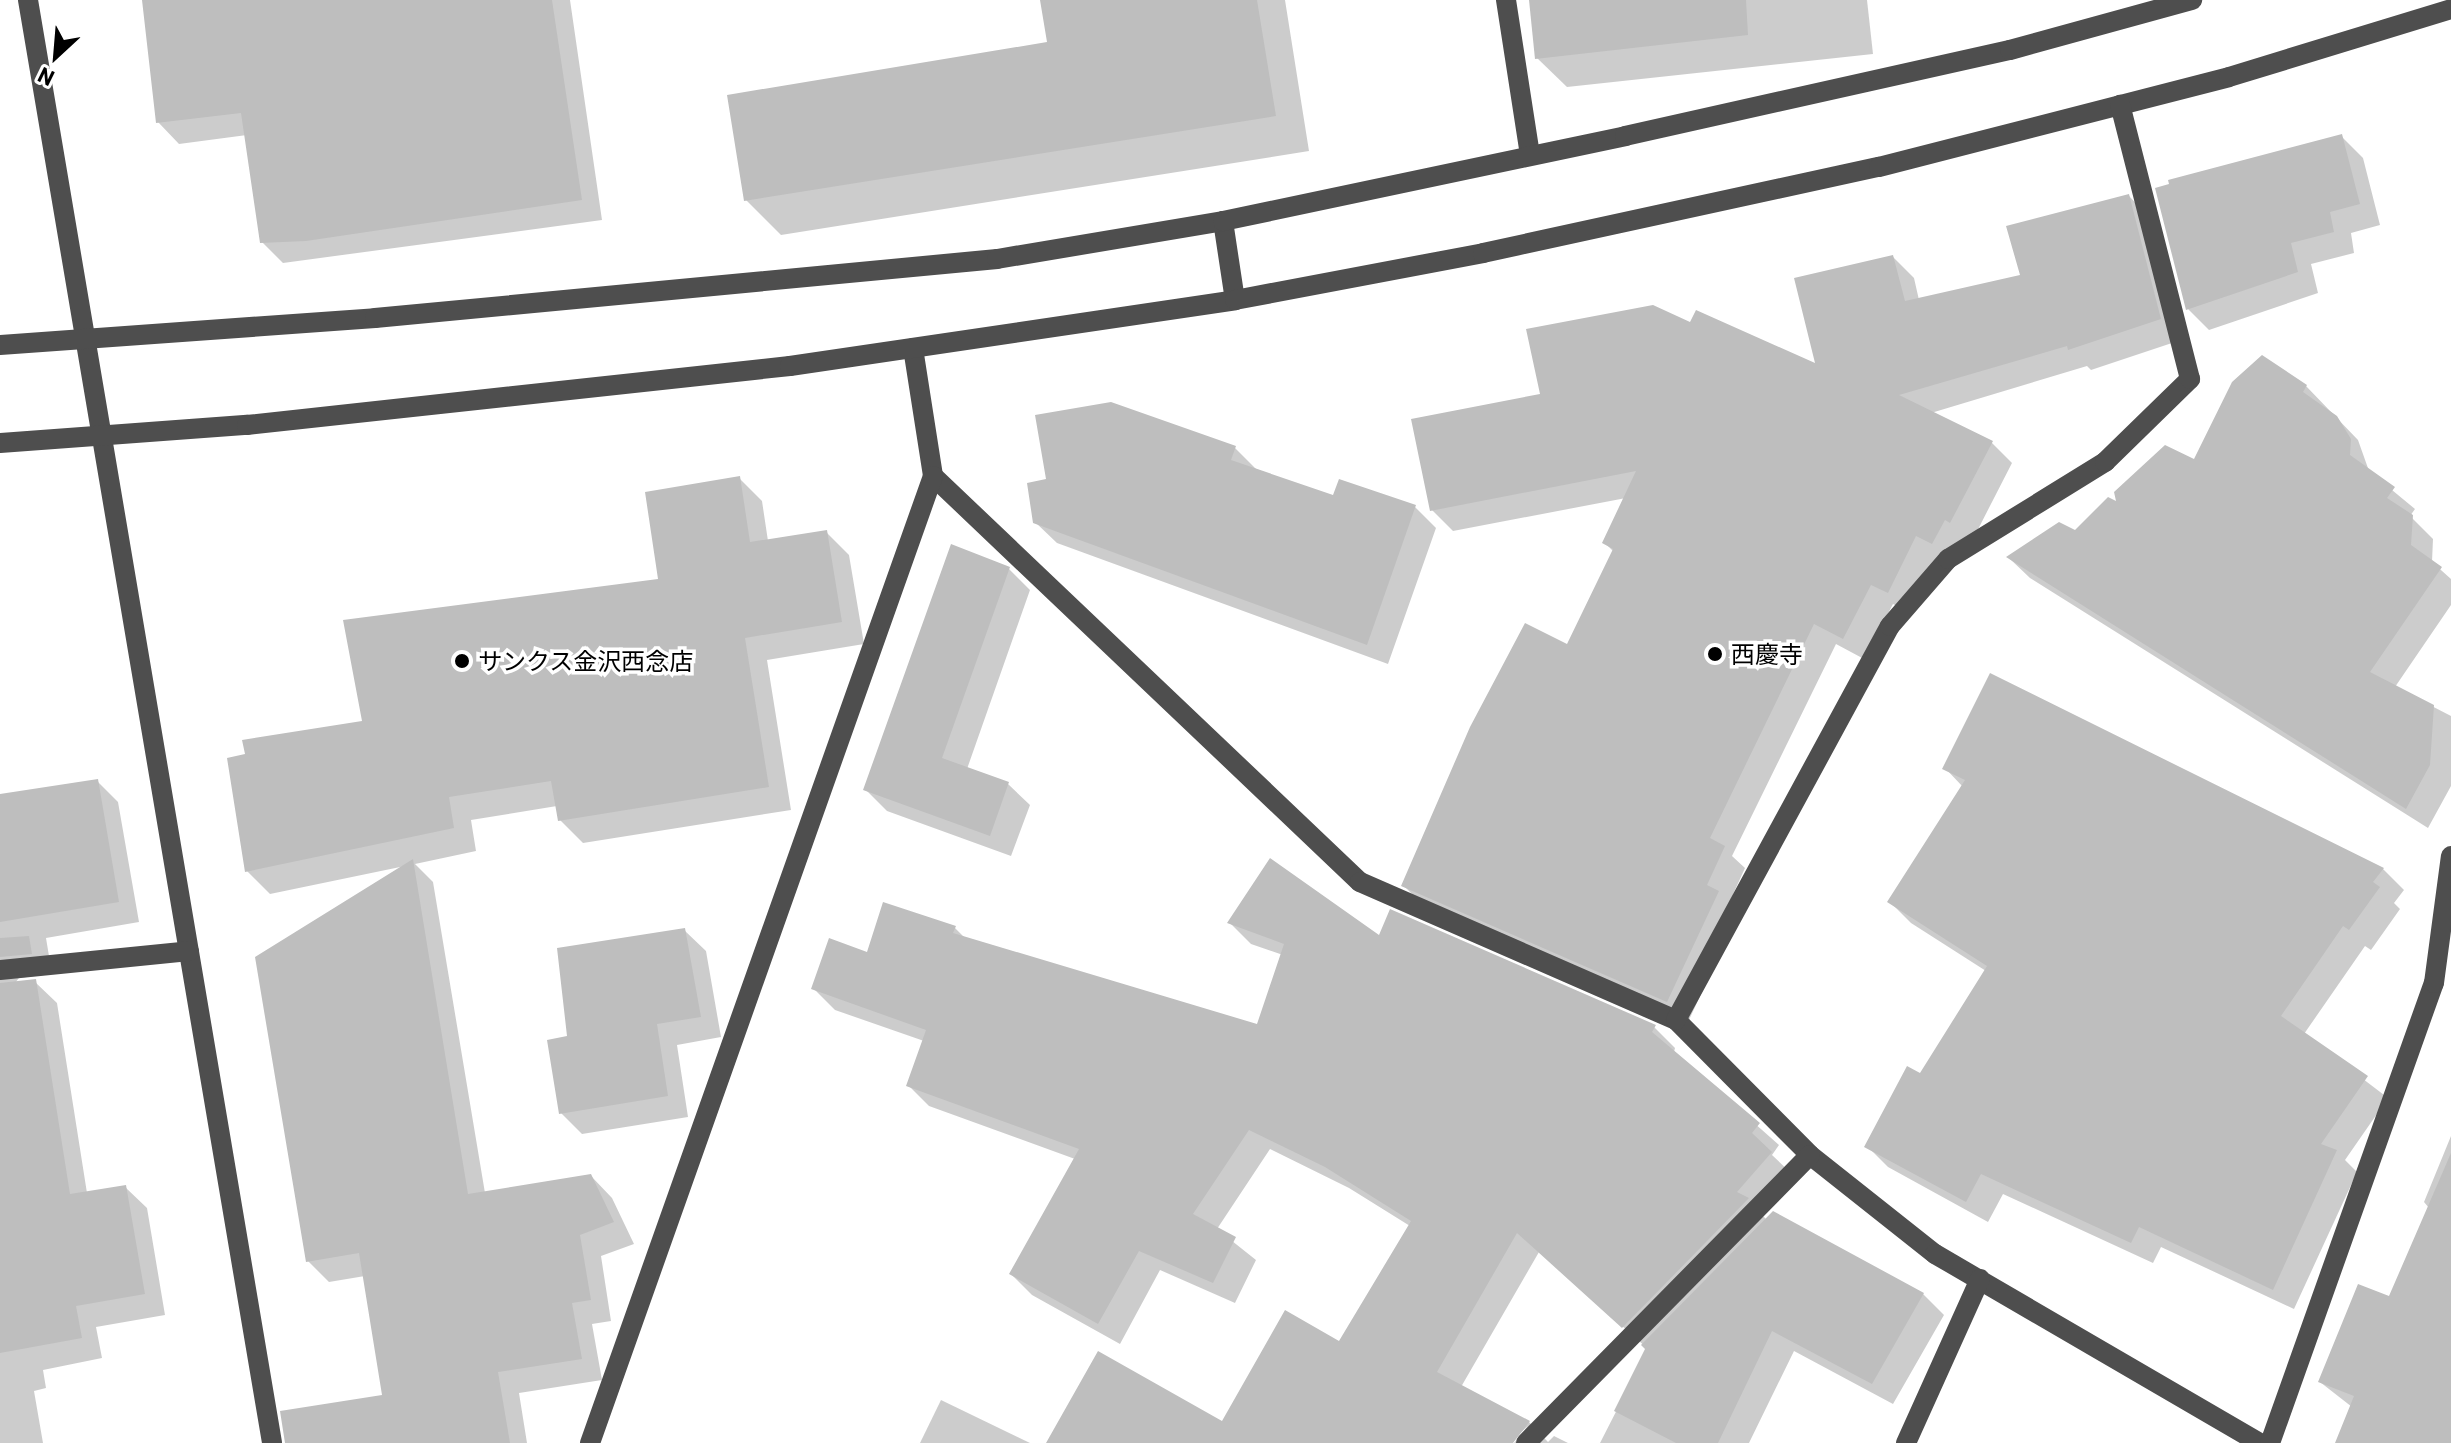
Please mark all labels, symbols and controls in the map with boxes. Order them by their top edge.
north arrow [16,16,96,96]
text: N [33,63,58,92]
place label: 西慶寺 [1731,640,1803,668]
marker: 西慶寺 [1706,645,1724,663]
place label: サンクス金沢西念店 [478,647,694,675]
marker: サンクス金沢西念店 [453,652,471,670]

